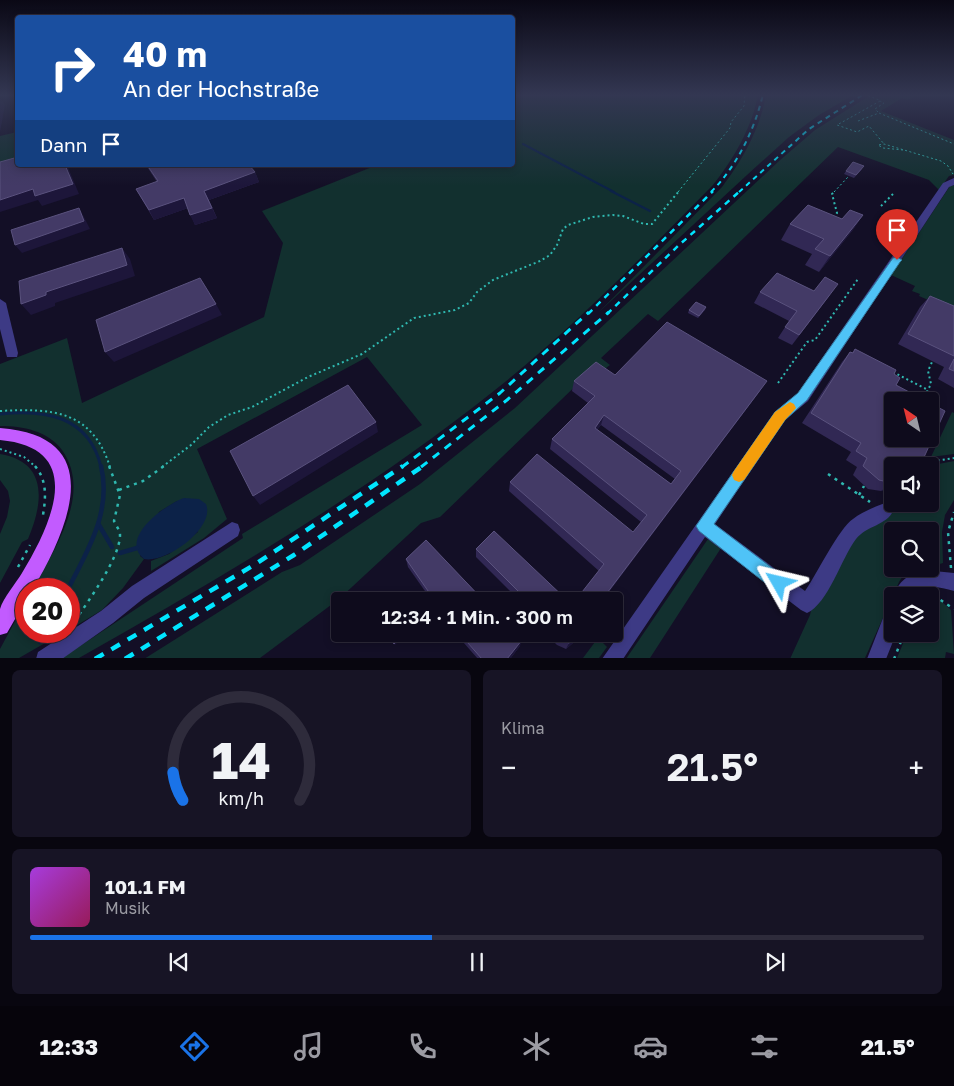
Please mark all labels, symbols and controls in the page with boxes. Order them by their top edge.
text: 40 m [123,33,207,75]
icon: right [40,35,105,100]
text: An der Hochstraße [123,75,319,102]
icon: arrive [97,130,125,158]
text: Dann [40,133,87,156]
pin [876,209,918,260]
icon: arrive [883,216,911,244]
north arrow [884,392,939,448]
map controls [884,392,939,642]
button: sound [884,457,939,512]
button: search [884,522,939,577]
position arrow [752,556,804,608]
speed limit sign: 20 [15,578,80,643]
button: layers [884,587,939,642]
text: 12:34 · 1 Min. · 300 m [381,605,573,628]
text: Klima [501,718,545,738]
text: 14 [212,728,271,790]
text: 21.5° [667,744,758,789]
text: − [501,751,516,784]
text: + [909,751,924,784]
text: km/h [219,787,264,809]
text: 101.1 FM [105,875,186,898]
text: Musik [105,898,150,918]
icon: previous [165,948,193,976]
icon: pause [463,948,491,976]
icon: next [761,948,789,976]
icon: directions [177,1029,212,1064]
icon: music [291,1029,326,1064]
icon: phone [405,1029,440,1064]
icon: climate [519,1029,554,1064]
icon: car [633,1029,668,1064]
icon: filters [747,1029,782,1064]
text: 12:33 [39,1033,98,1060]
text: 21.5° [861,1033,914,1060]

